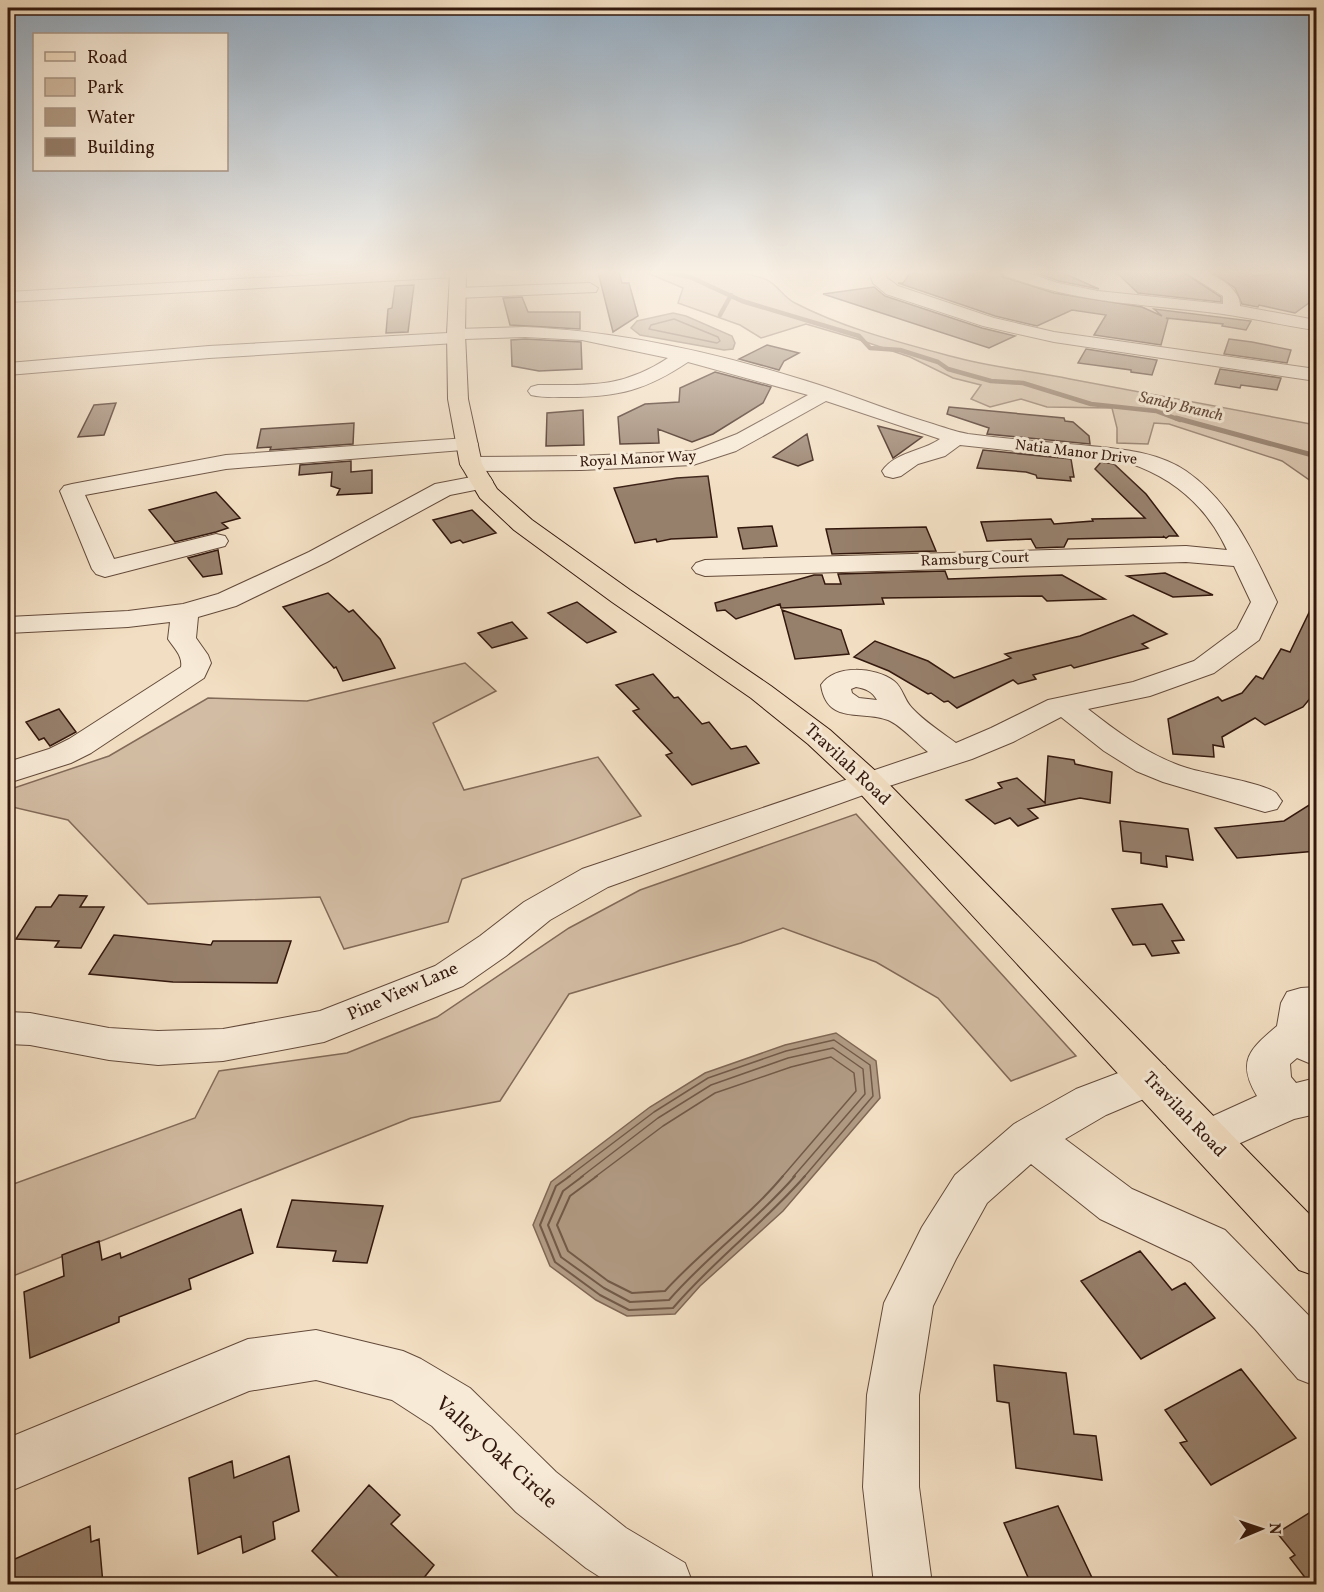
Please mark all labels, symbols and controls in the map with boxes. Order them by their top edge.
legend [33,33,228,171]
text: Road [87,46,128,71]
text: Park [87,76,124,101]
text: Water [87,106,135,131]
text: Building [87,136,155,161]
water label: Sandy Branch [1137,387,1225,427]
street label: Natia Manor Drive [1014,435,1138,471]
street label: Royal Manor Way [579,446,697,474]
street label: Ramsburg Court [920,548,1030,572]
street label: Travilah Road [798,718,896,812]
street label: Pine View Lane [344,956,462,1028]
street label: Travilah Road [1137,1067,1231,1163]
street label: Valley Oak Circle [428,1390,564,1516]
north arrow [1231,1499,1291,1559]
text: N [1263,1522,1285,1535]

